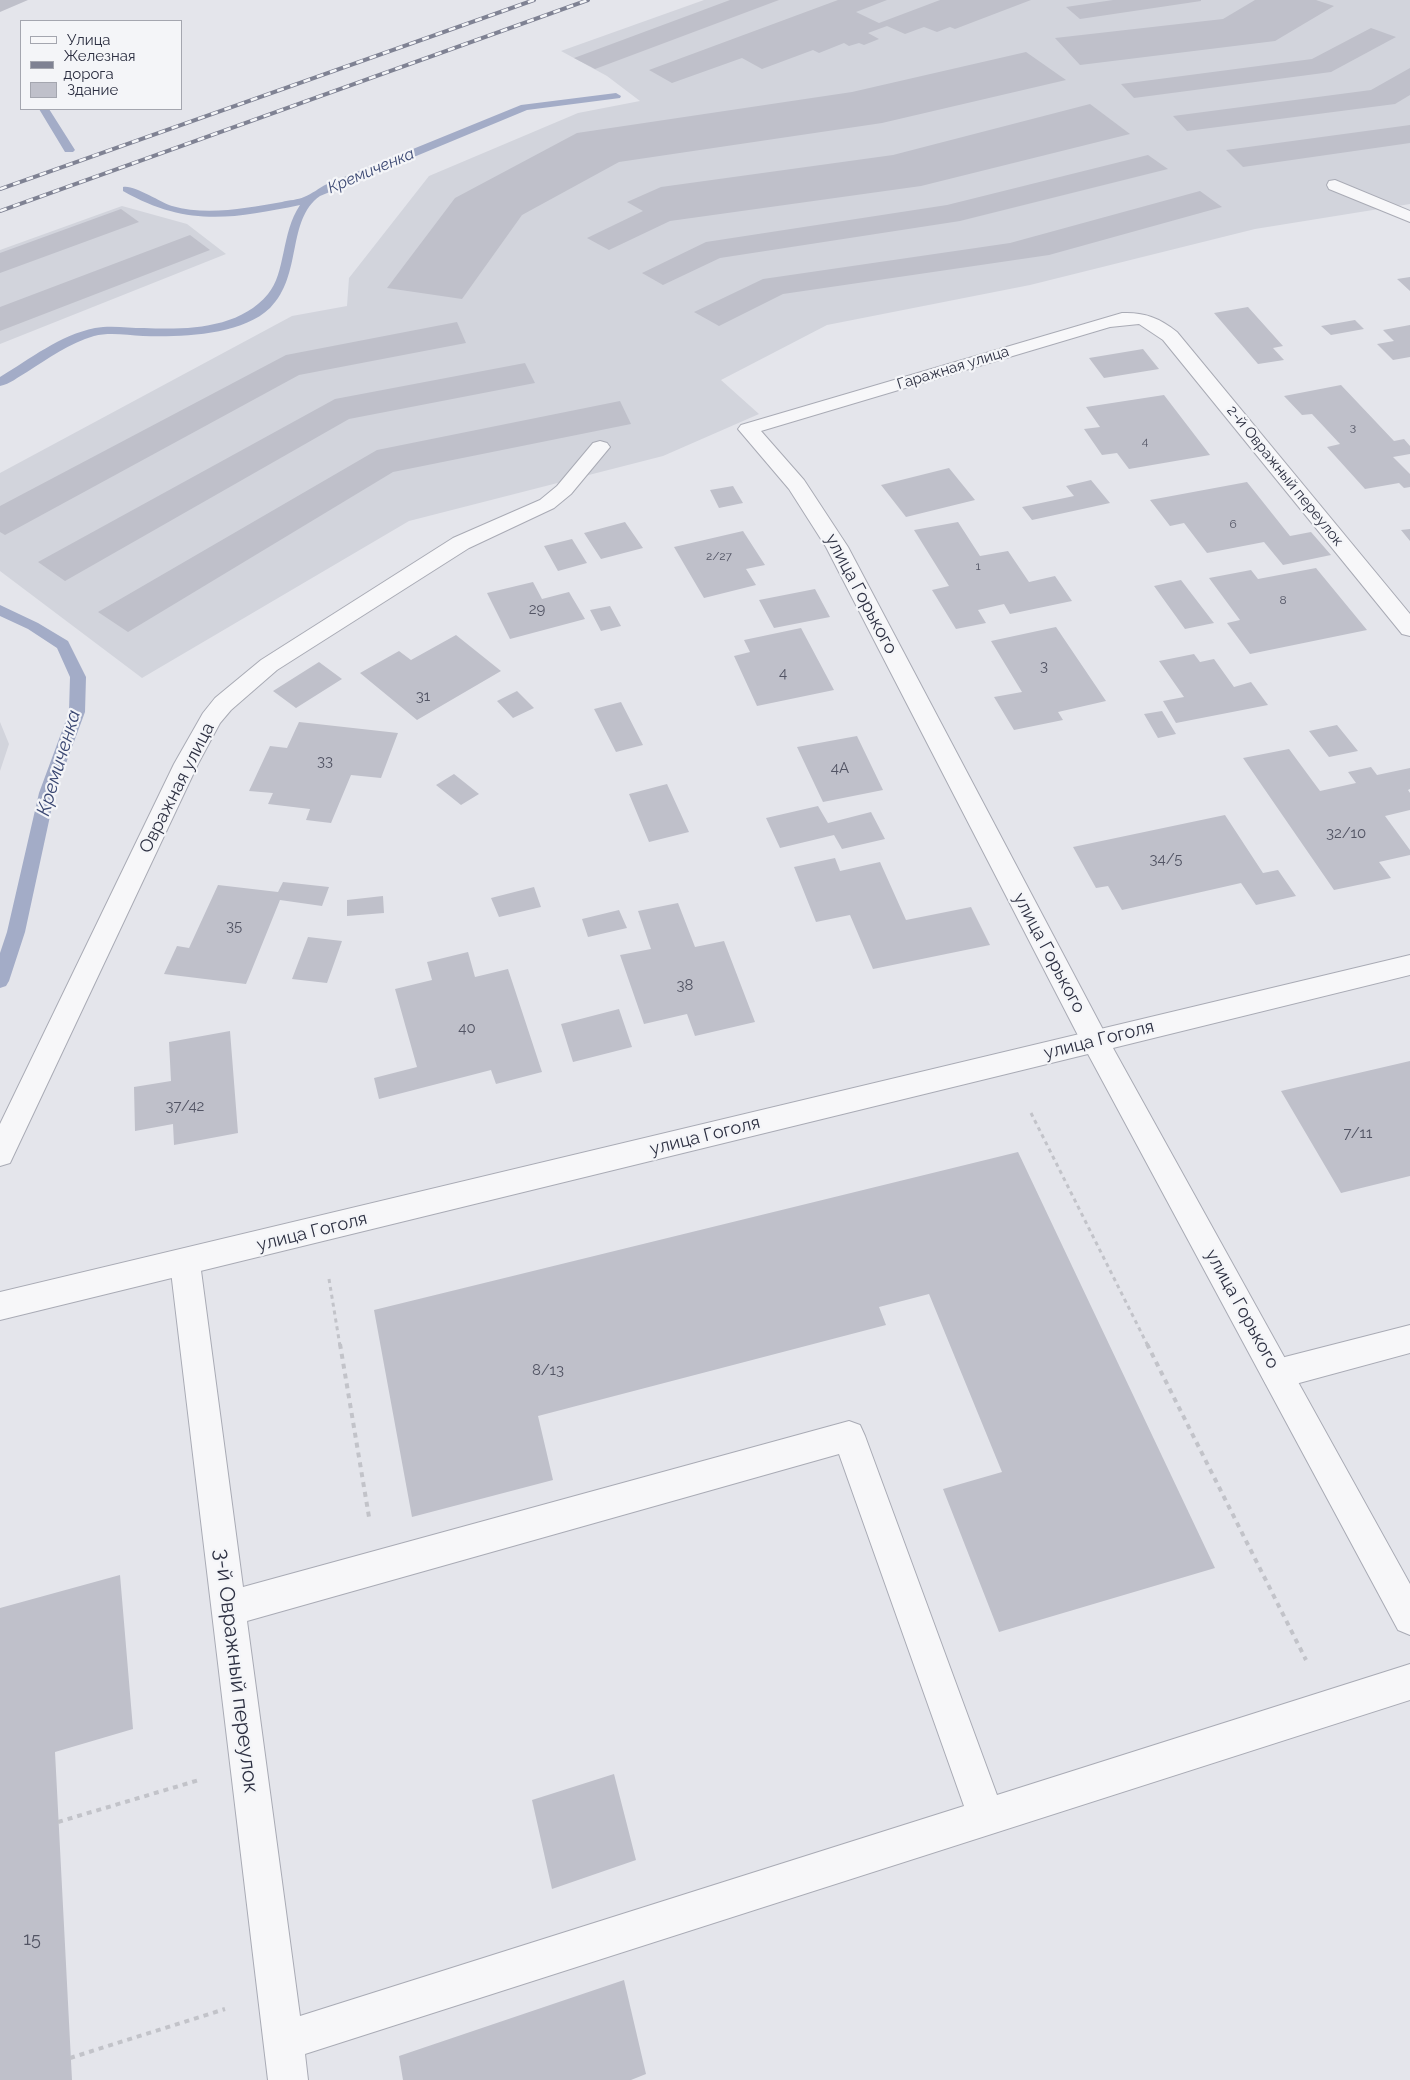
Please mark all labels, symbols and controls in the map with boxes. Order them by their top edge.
legend [20,20,182,110]
text: Улица [67,31,111,49]
text: Железная дорога [64,47,136,83]
text: Здание [67,81,118,99]
water label: Кремиченка [325,144,417,198]
street label: Гаражная улица [895,342,1011,394]
street label: 2-й Овражный переулок [1223,402,1347,550]
house number: 3 [1350,420,1356,434]
house number: 4 [1142,434,1148,448]
house number: 6 [1229,517,1237,531]
street label: улица Горького [820,530,902,658]
house number: 2/27 [706,549,732,563]
house number: 1 [975,559,981,573]
house number: 8 [1279,593,1287,607]
house number: 29 [529,600,545,618]
house number: 3 [1040,657,1048,675]
house number: 4 [779,664,787,682]
house number: 31 [416,687,430,705]
water label: Кремиченка [32,707,86,819]
street label: Овражная улица [135,719,219,857]
house number: 33 [317,752,333,770]
house number: 4А [831,759,849,777]
house number: 32/10 [1326,824,1366,842]
house number: 34/5 [1150,850,1182,868]
street label: улица Горького [1008,889,1090,1017]
house number: 35 [226,917,242,935]
house number: 38 [677,976,693,994]
street label: улица Гоголя [1042,1016,1156,1064]
house number: 40 [458,1019,476,1037]
house number: 37/42 [166,1097,204,1115]
street label: улица Гоголя [648,1112,762,1160]
house number: 7/11 [1344,1124,1372,1142]
street label: улица Гоголя [255,1208,369,1256]
street label: улица Горького [1200,1246,1284,1372]
house number: 8/13 [532,1361,564,1379]
street label: 3-й Овражный переулок [208,1547,264,1795]
house number: 15 [23,1929,41,1951]

